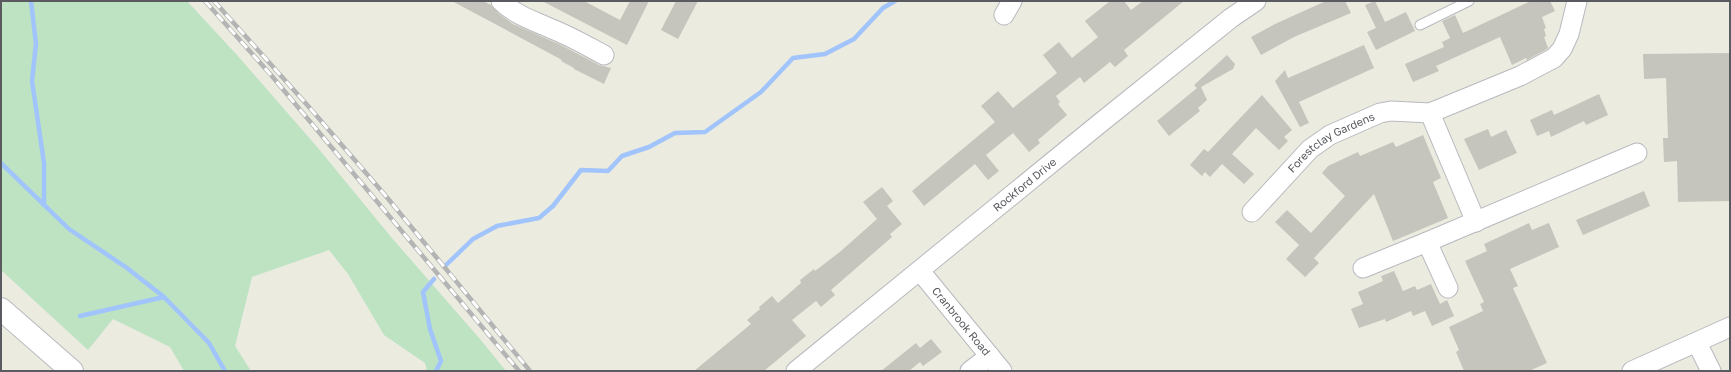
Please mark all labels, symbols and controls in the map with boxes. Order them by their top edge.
street label: Forestclay Gardens [1285,109,1377,175]
street label: Rockford Drive [990,155,1059,214]
street label: Cranbrook Road [930,284,994,358]

